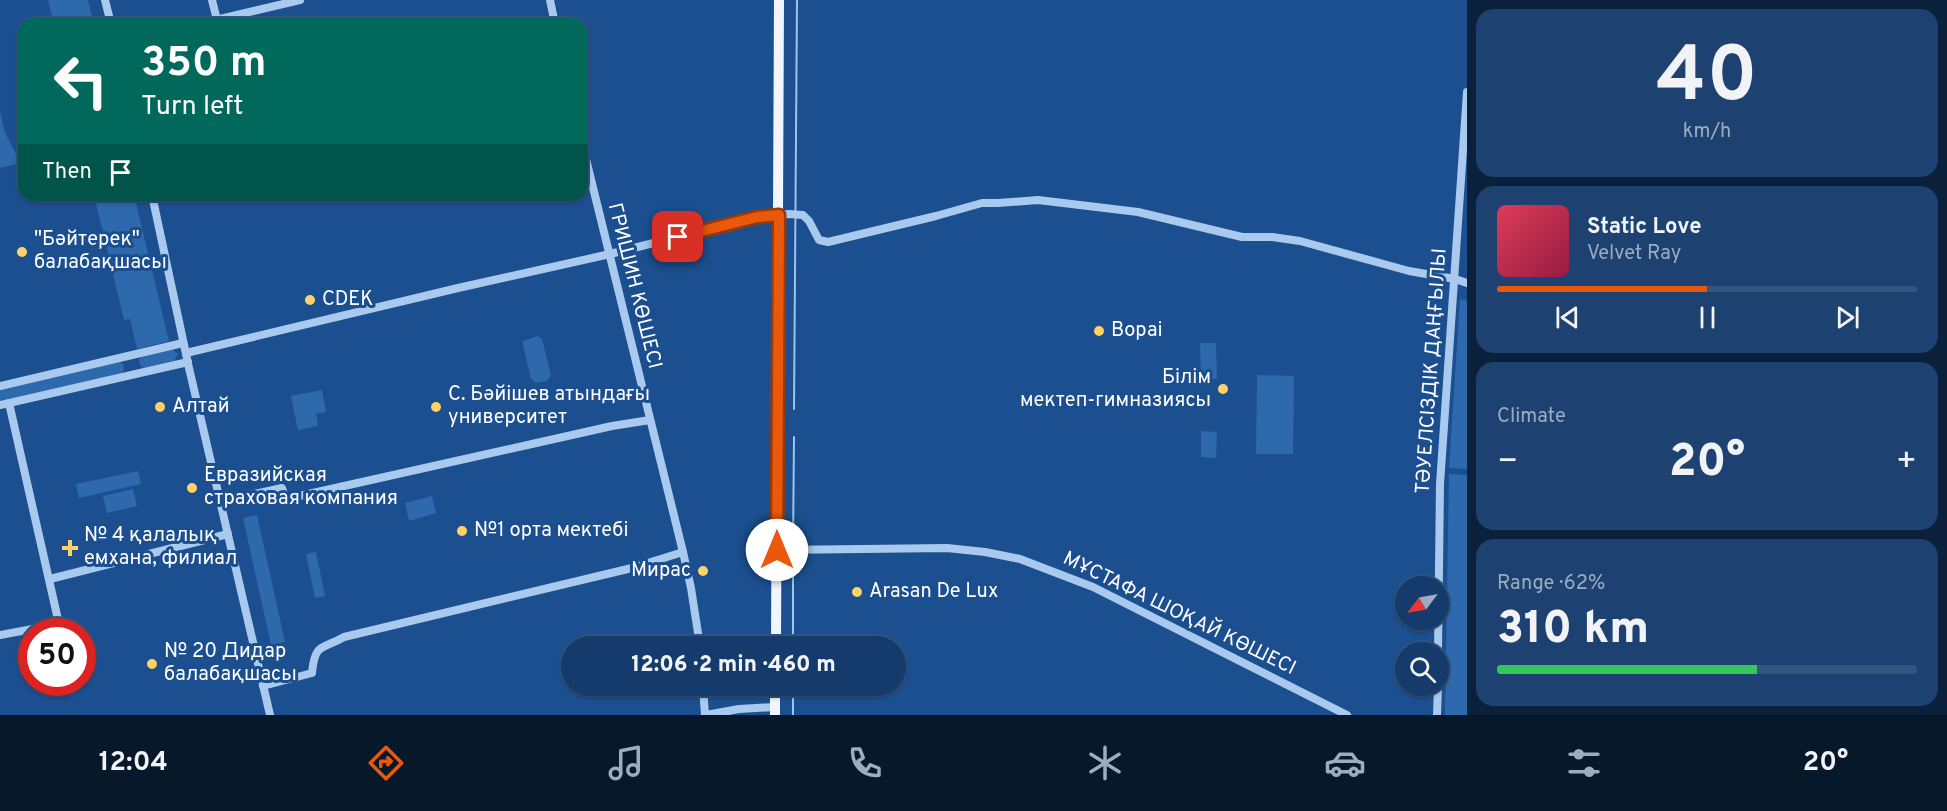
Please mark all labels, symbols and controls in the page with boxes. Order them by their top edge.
text: 40 [1656,30,1758,129]
text: 350 m [141,38,267,91]
icon: left [42,42,120,120]
text: Turn left [141,90,243,124]
text: km/h [1683,119,1731,145]
icon: arrive [104,156,137,189]
text: Then [42,159,92,186]
street label: ГРИШИН КӨШЕСІ [601,200,667,372]
pin [652,211,703,262]
text: Static Love [1587,214,1701,241]
icon: arrive [661,220,694,253]
place label: "Бәйтерек" балабақшасы [34,227,167,276]
text: Velvet Ray [1587,241,1681,267]
marker: "Бәйтерек" балабақшасы [15,245,29,259]
street label: ТӘУЕЛСІЗДІК ДАҢҒЫЛЫ [1410,247,1454,495]
place label: CDEK [322,287,373,313]
marker: CDEK [303,293,317,307]
icon: previous [1551,301,1584,334]
icon: pause [1691,301,1724,334]
icon: next [1831,301,1864,334]
place label: Bopai [1111,318,1163,344]
marker: Bopai [1092,324,1106,338]
place label: Білім мектеп-гимназиясы [1020,365,1211,414]
place label: С. Бәйішев атындағы университет [448,382,650,431]
marker: Білім мектеп-гимназиясы [1216,382,1230,396]
place label: Алтай [172,394,230,420]
marker: Алтай [153,400,167,414]
marker: С. Бәйішев атындағы университет [429,400,443,414]
text: Climate [1497,404,1566,430]
text: 20° [1669,435,1745,492]
text: − [1497,442,1518,484]
text: + [1896,442,1917,484]
place label: Евразийская страховая компания [204,463,398,512]
marker: Евразийская страховая компания [185,481,199,495]
place label: №1 орта мектебі [474,518,629,544]
position arrow [745,518,809,582]
place label: № 4 қалалық емхана, филиал [84,523,237,572]
marker: №1 орта мектебі [455,524,469,538]
marker: № 4 қалалық емхана, филиал [61,539,79,557]
street label: МҰСТАФА ШОҚАЙ КӨШЕСІ [1058,544,1301,682]
place label: Мирас [631,558,691,584]
marker: Мирас [696,564,710,578]
text: Range · 62% [1497,571,1605,597]
north arrow [1395,576,1449,630]
map controls [1395,576,1449,696]
place label: Arasan De Lux [869,579,998,605]
marker: Arasan De Lux [850,585,864,599]
text: 310 km [1497,602,1649,659]
speed limit sign: 50 [18,618,96,696]
place label: № 20 Дидар балабақшасы [164,639,297,688]
button: search [1395,642,1449,696]
text: 12:06 · 2 min · 460 m [631,652,836,679]
marker: № 20 Дидар балабақшасы [145,657,159,671]
icon: directions [365,742,407,784]
icon: music [605,742,647,784]
icon: phone [844,742,886,784]
icon: climate [1084,742,1126,784]
icon: car [1324,742,1366,784]
icon: filters [1563,742,1605,784]
text: 12:04 [99,746,168,780]
text: 20° [1803,746,1848,780]

